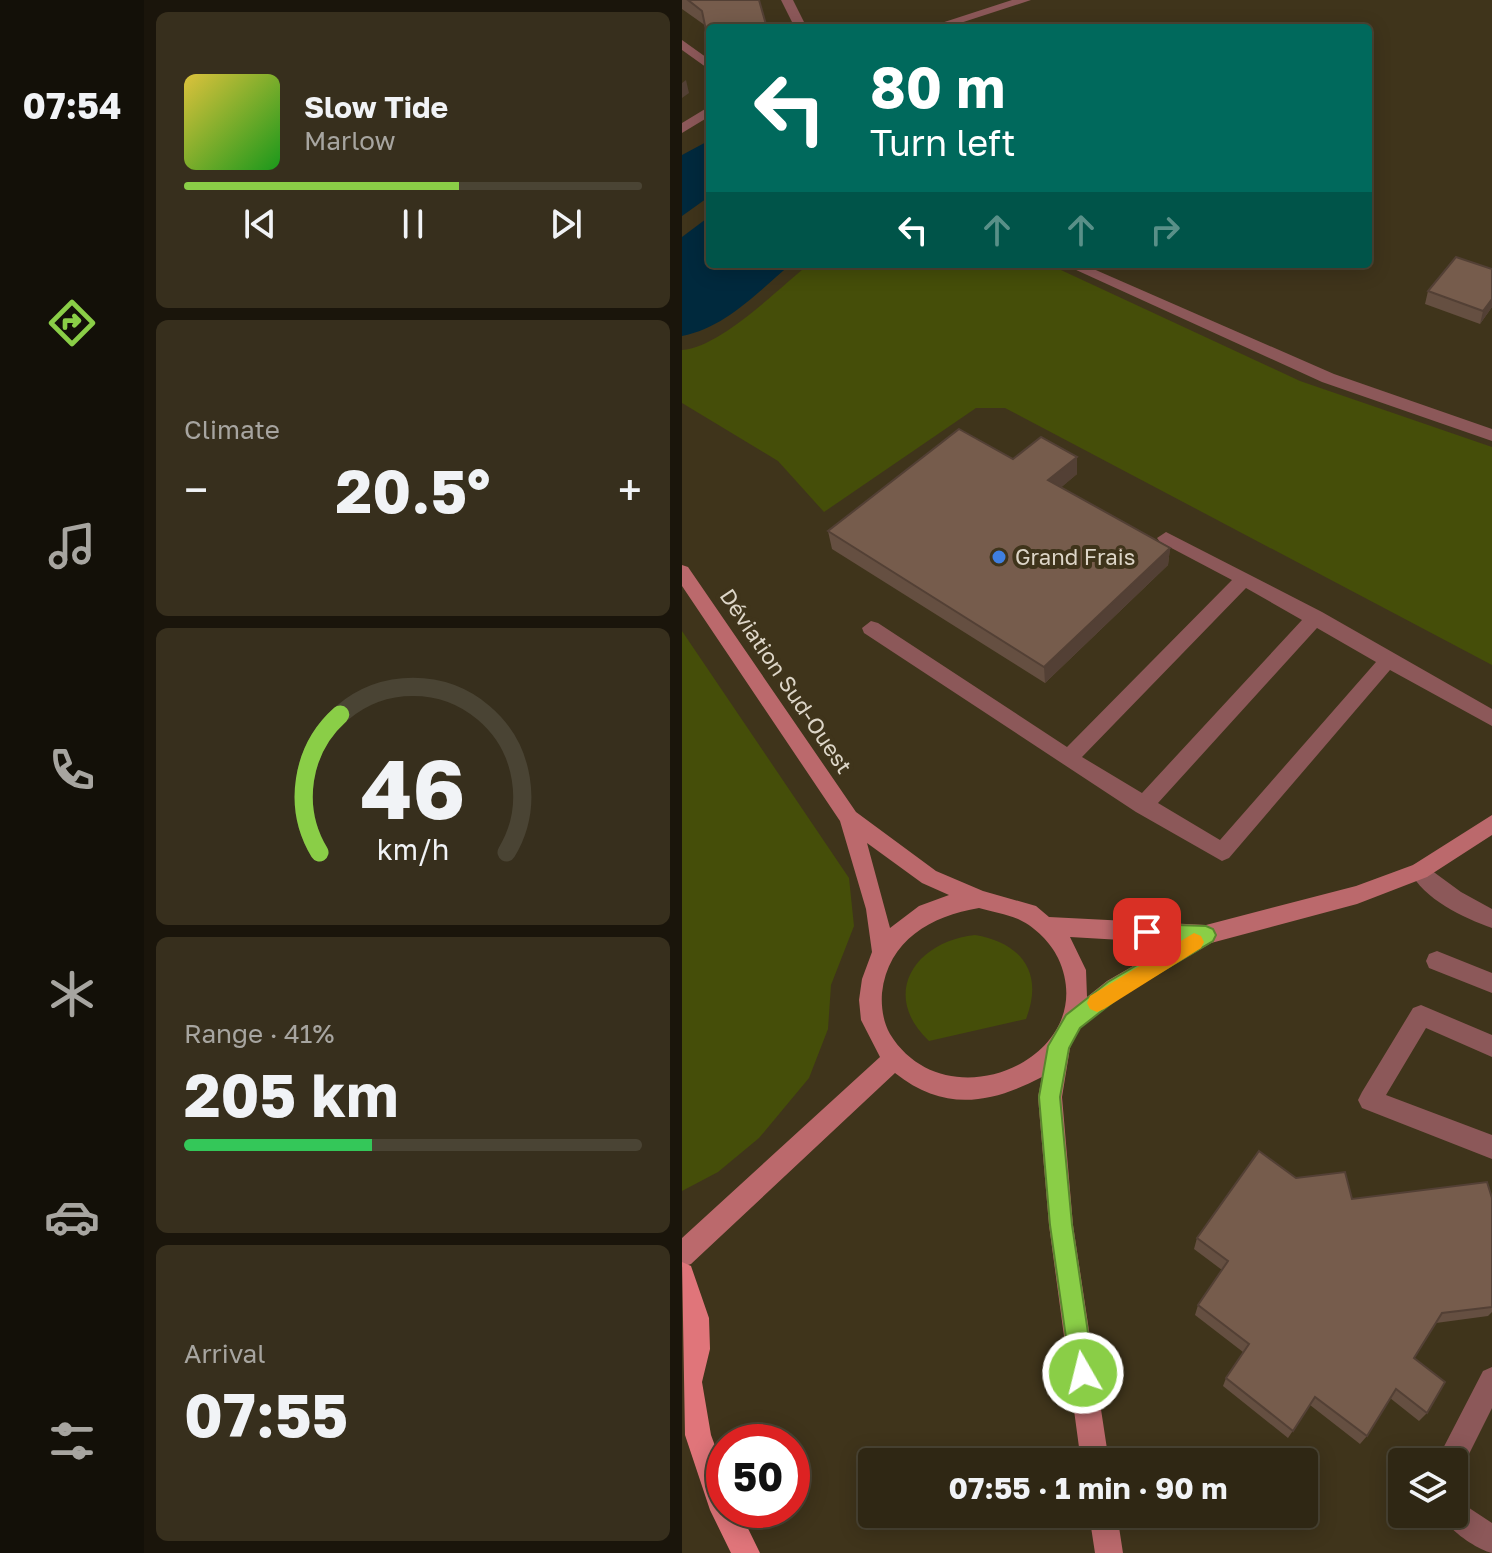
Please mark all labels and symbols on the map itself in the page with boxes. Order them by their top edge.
place label: Grand Frais [1015,543,1135,570]
marker: Grand Frais [990,548,1008,566]
street label: Déviation Sud-Ouest [715,583,858,778]
pin [1113,898,1181,966]
position arrow [1041,1331,1125,1415]
speed limit sign: 50 [706,1424,810,1528]

